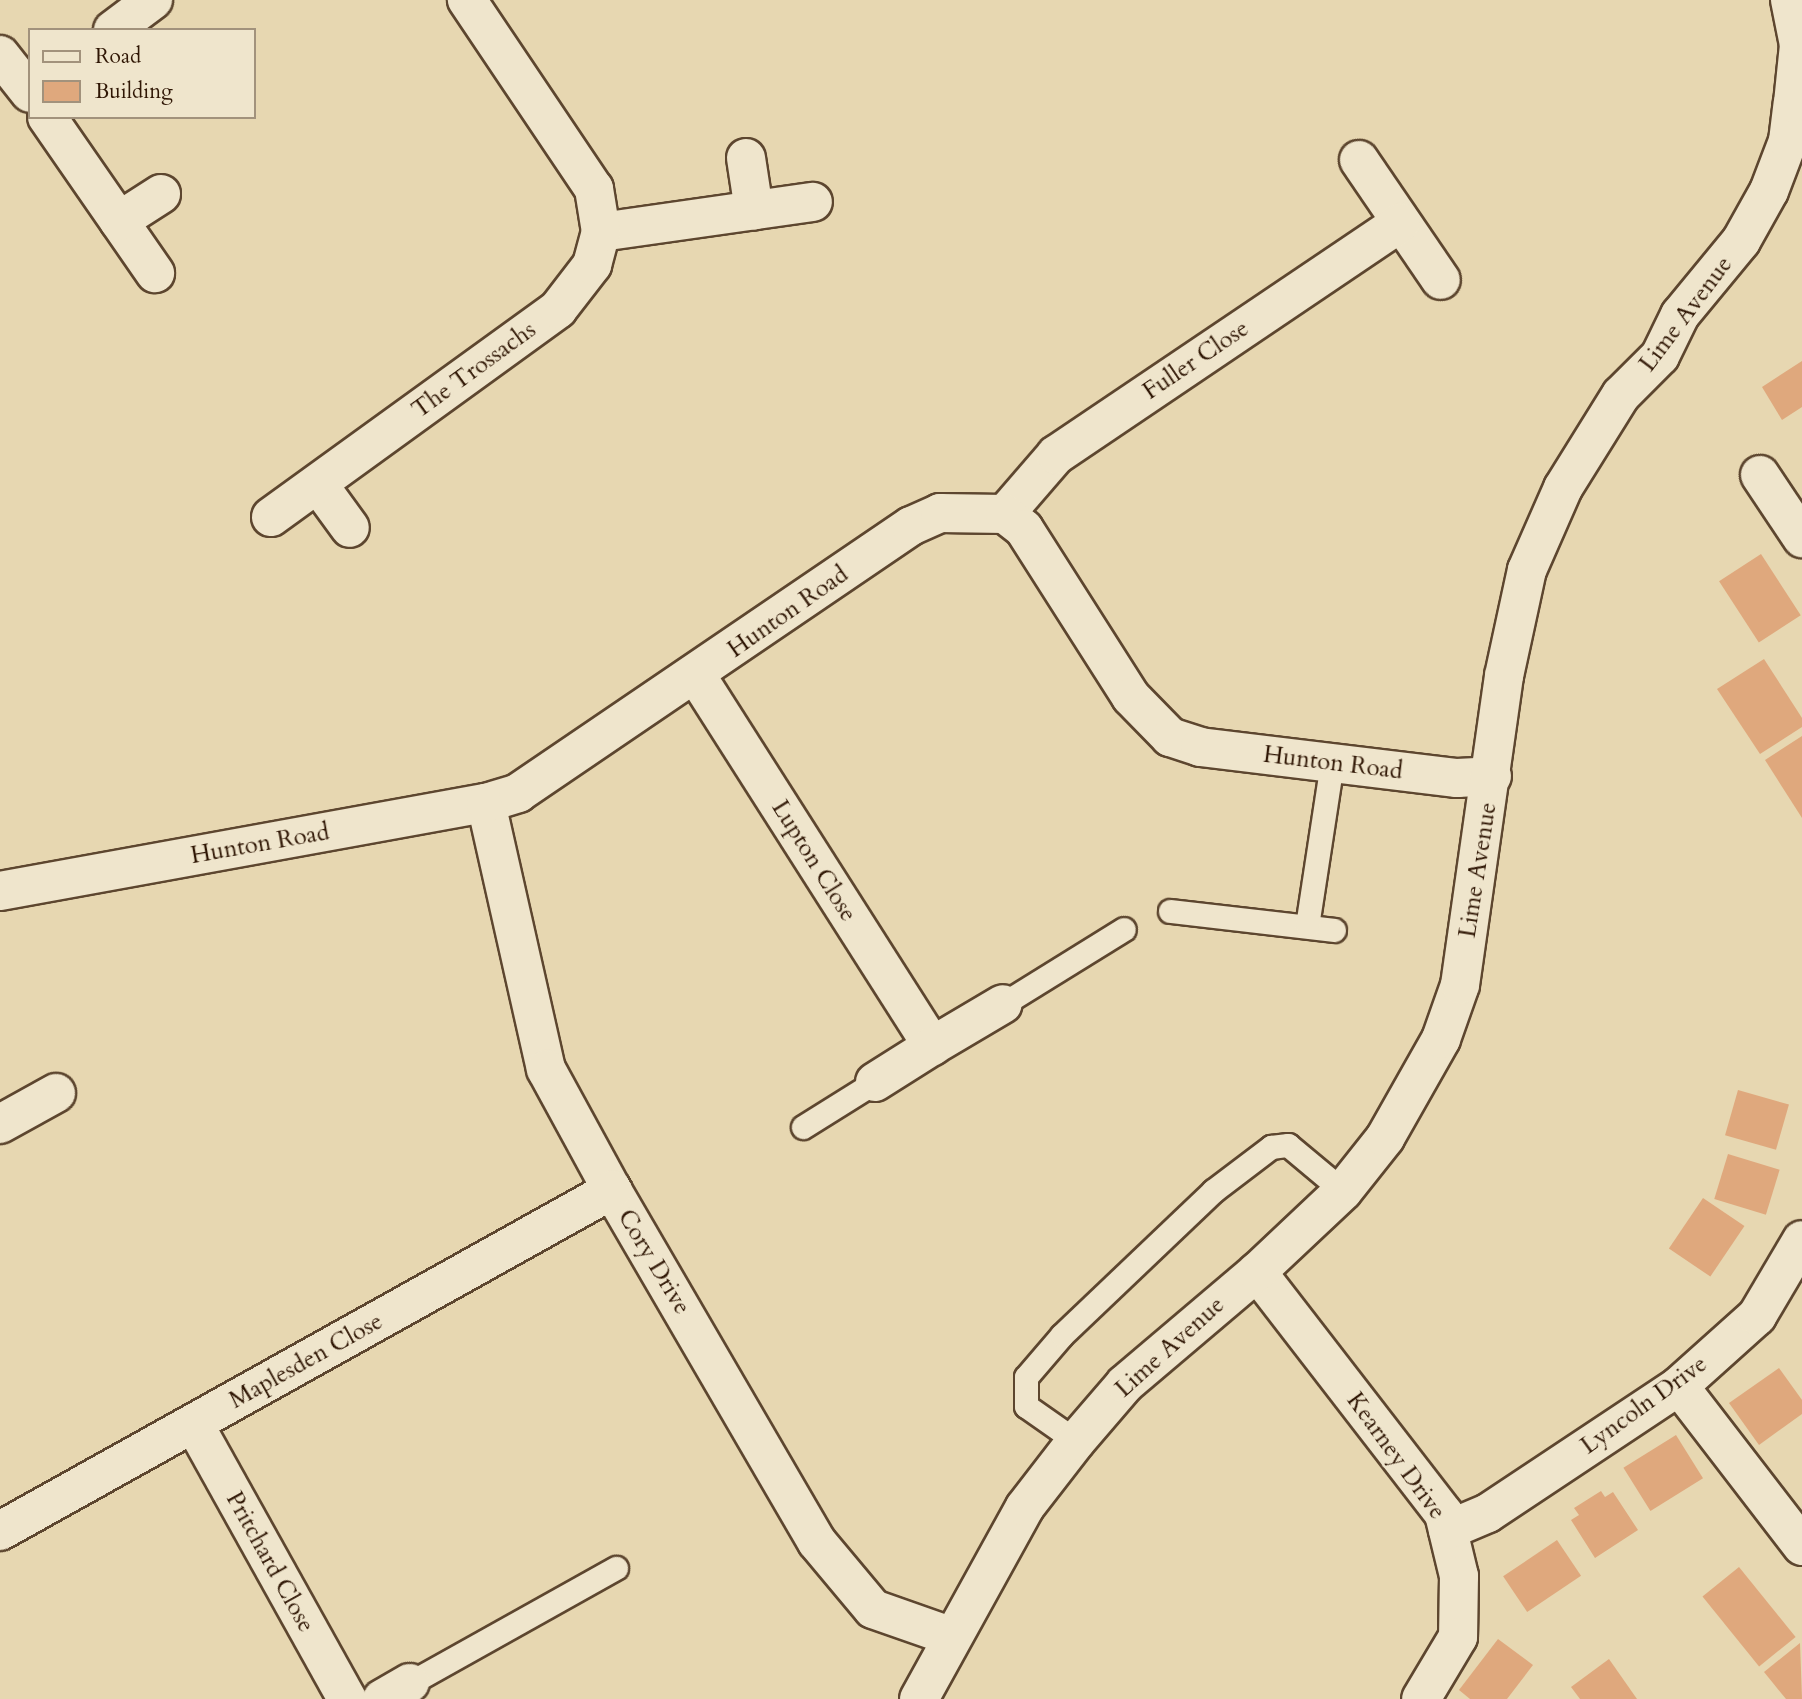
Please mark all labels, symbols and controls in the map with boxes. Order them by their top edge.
legend [28,28,256,119]
text: Road [95,42,141,71]
text: Building [95,77,173,106]
street label: Lime Avenue [1633,251,1739,377]
street label: Fuller Close [1138,314,1254,406]
street label: The Trossachs [406,315,542,425]
street label: Hunton Road [722,560,854,664]
street label: Hunton Road [1262,740,1404,786]
street label: Lupton Close [765,795,863,927]
street label: Lime Avenue [1453,800,1503,940]
street label: Hunton Road [188,818,332,870]
street label: Cory Drive [611,1204,697,1320]
street label: Lime Avenue [1110,1291,1230,1403]
street label: Maplesden Close [224,1307,388,1415]
street label: Lyncoln Drive [1575,1350,1713,1460]
street label: Kearney Drive [1340,1387,1452,1525]
street label: Pritchard Close [220,1487,320,1637]

